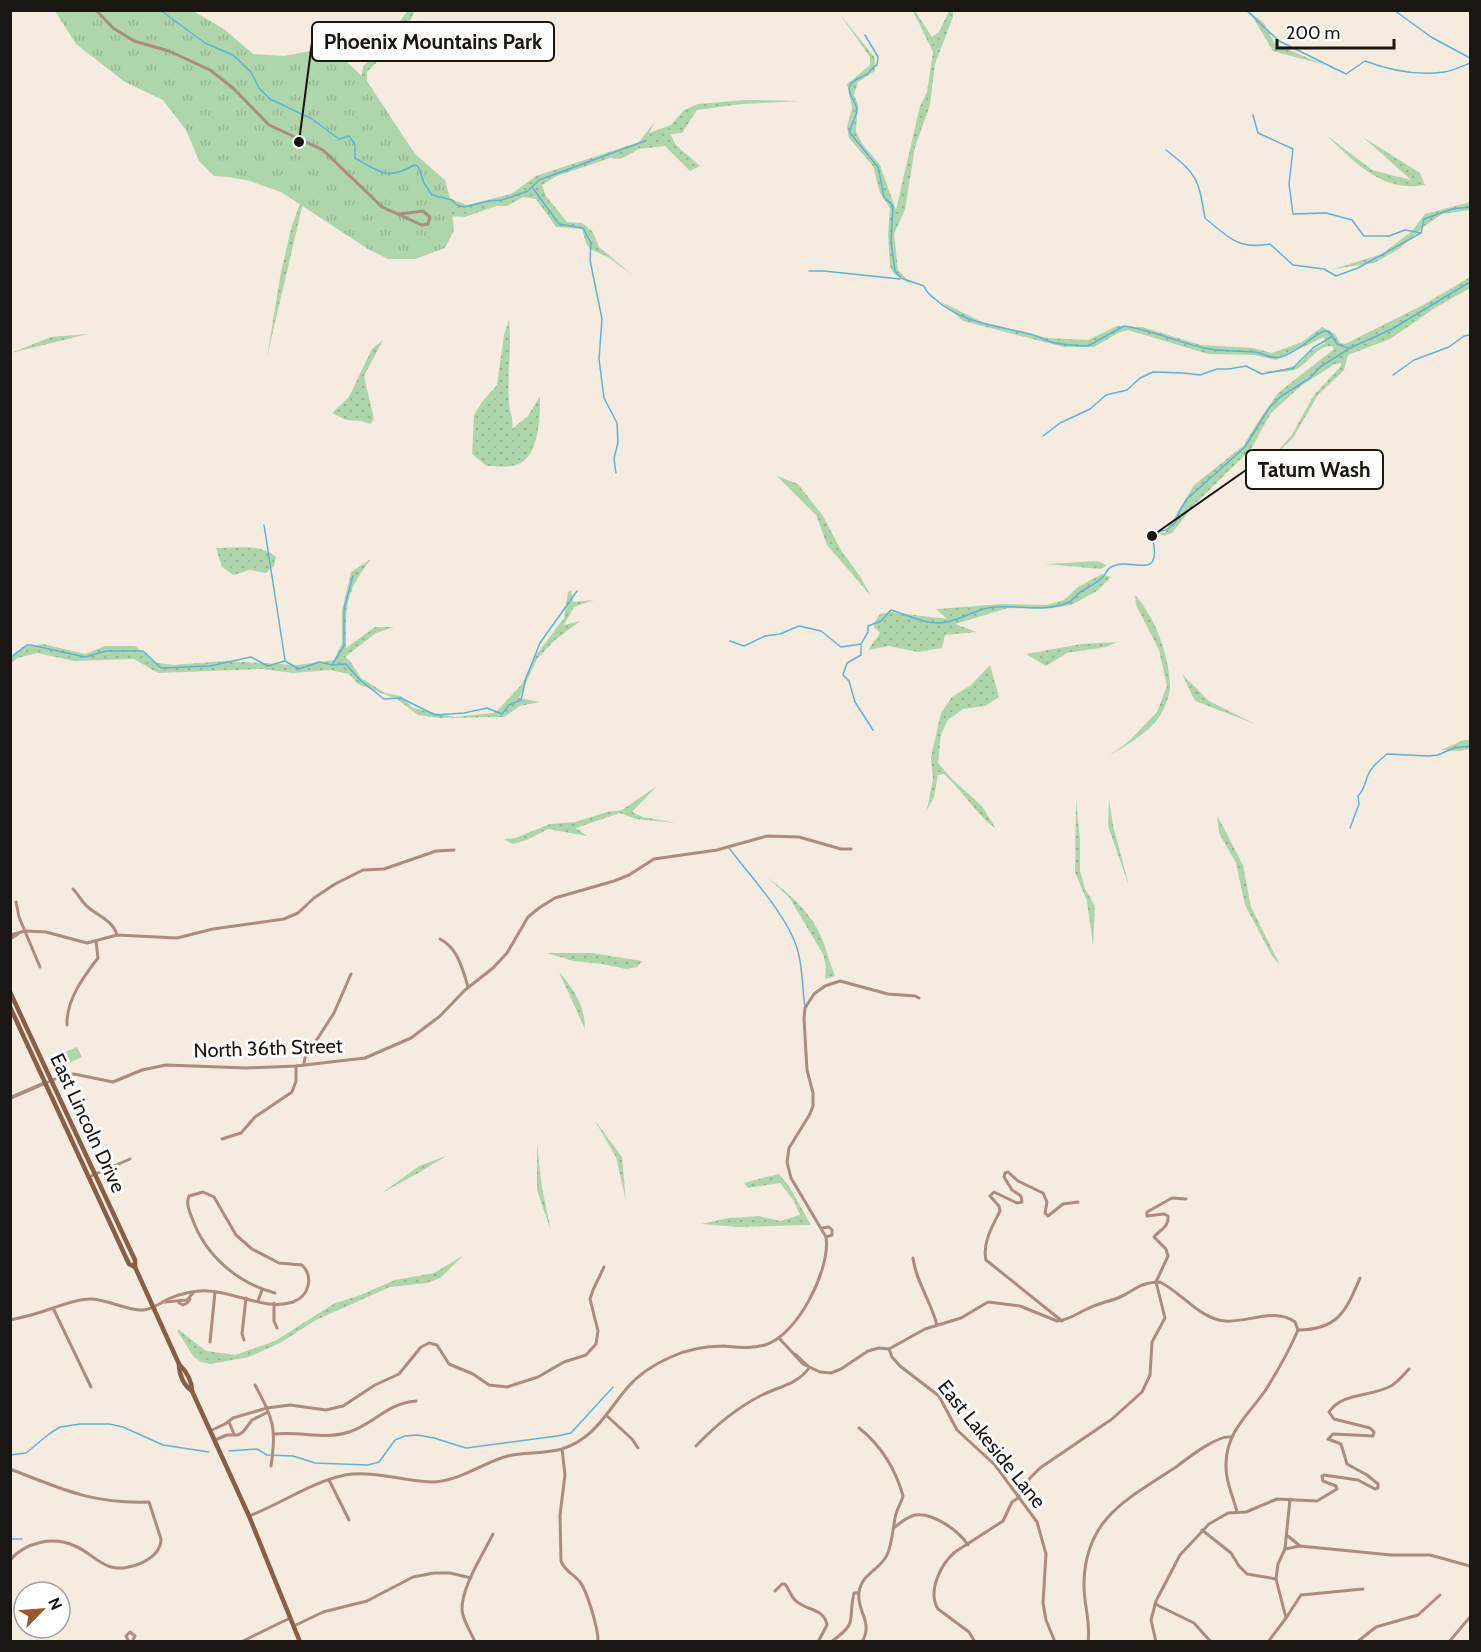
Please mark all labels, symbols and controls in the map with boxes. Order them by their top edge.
scale bar [1277,12,1394,50]
callout: Phoenix Mountains Park [312,22,554,61]
text: 200 m [1286,22,1340,44]
text: Phoenix Mountains Park [324,29,543,54]
callout: Tatum Wash [1246,450,1383,489]
text: Tatum Wash [1258,457,1370,482]
street label: North 36th Street [193,1033,343,1063]
street label: East Lincoln Drive [45,1050,131,1196]
street label: East Lakeside Lane [933,1375,1051,1513]
north arrow [12,1580,72,1640]
text: N [44,1595,66,1613]

